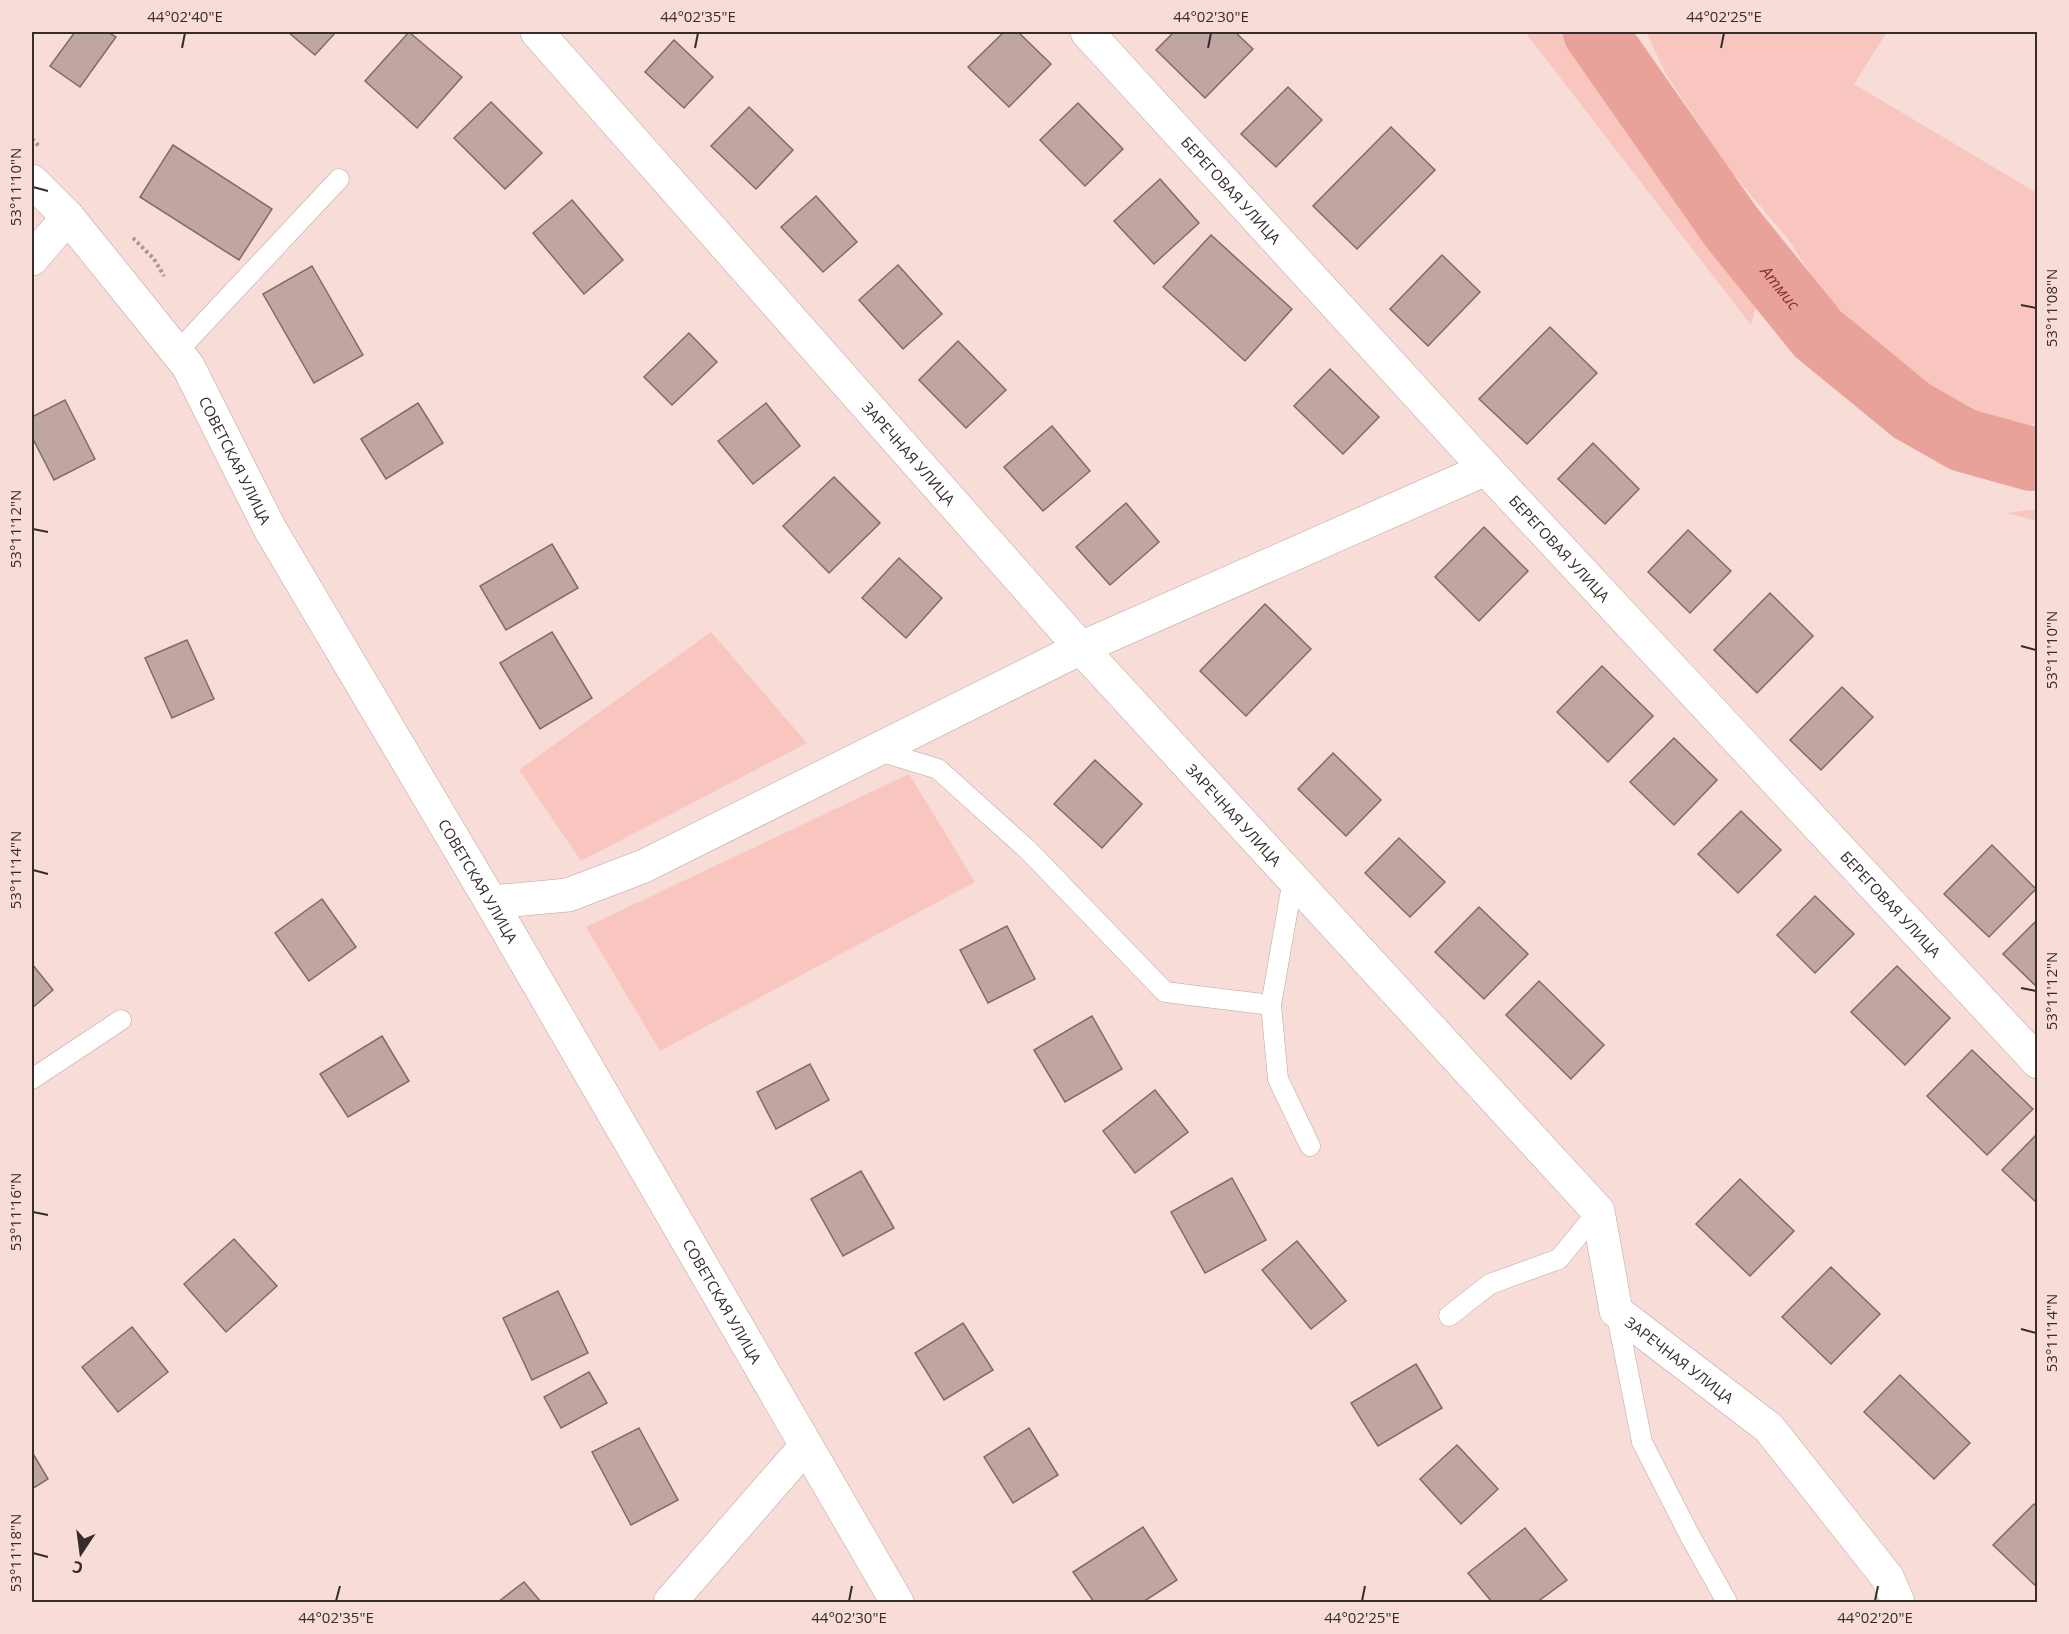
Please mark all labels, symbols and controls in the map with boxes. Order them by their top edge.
text: 44°02'40"E [147,6,223,26]
text: 44°02'35"E [660,6,736,26]
text: 44°02'30"E [1173,6,1249,26]
text: 44°02'25"E [1686,6,1762,26]
street label: БЕРЕГОВАЯ УЛИЦА [1177,132,1286,248]
text: 53°11'10"N [5,148,25,226]
water label: Атмис [1755,260,1805,315]
text: 53°11'08"N [2041,269,2061,347]
street label: СОВЕТСКАЯ УЛИЦА [195,393,276,528]
street label: ЗАРЕЧНАЯ УЛИЦА [858,397,960,510]
text: 53°11'12"N [5,490,25,568]
street label: БЕРЕГОВАЯ УЛИЦА [1505,491,1615,606]
text: 53°11'10"N [2041,611,2061,689]
street label: ЗАРЕЧНАЯ УЛИЦА [1182,759,1286,870]
street label: СОВЕТСКАЯ УЛИЦА [434,815,523,947]
text: 53°11'14"N [5,831,25,909]
street label: БЕРЕГОВАЯ УЛИЦА [1836,846,1946,962]
text: 53°11'12"N [2041,952,2061,1030]
text: 53°11'16"N [5,1173,25,1251]
street label: СОВЕТСКАЯ УЛИЦА [679,1235,767,1367]
text: 53°11'14"N [2041,1294,2061,1372]
street label: ЗАРЕЧНАЯ УЛИЦА [1621,1312,1739,1408]
text: 53°11'18"N [5,1514,25,1592]
north arrow [51,1523,111,1583]
text: С [70,1556,85,1579]
text: 44°02'35"E [298,1607,374,1627]
text: 44°02'30"E [811,1607,887,1627]
text: 44°02'25"E [1324,1607,1400,1627]
text: 44°02'20"E [1837,1607,1913,1627]

